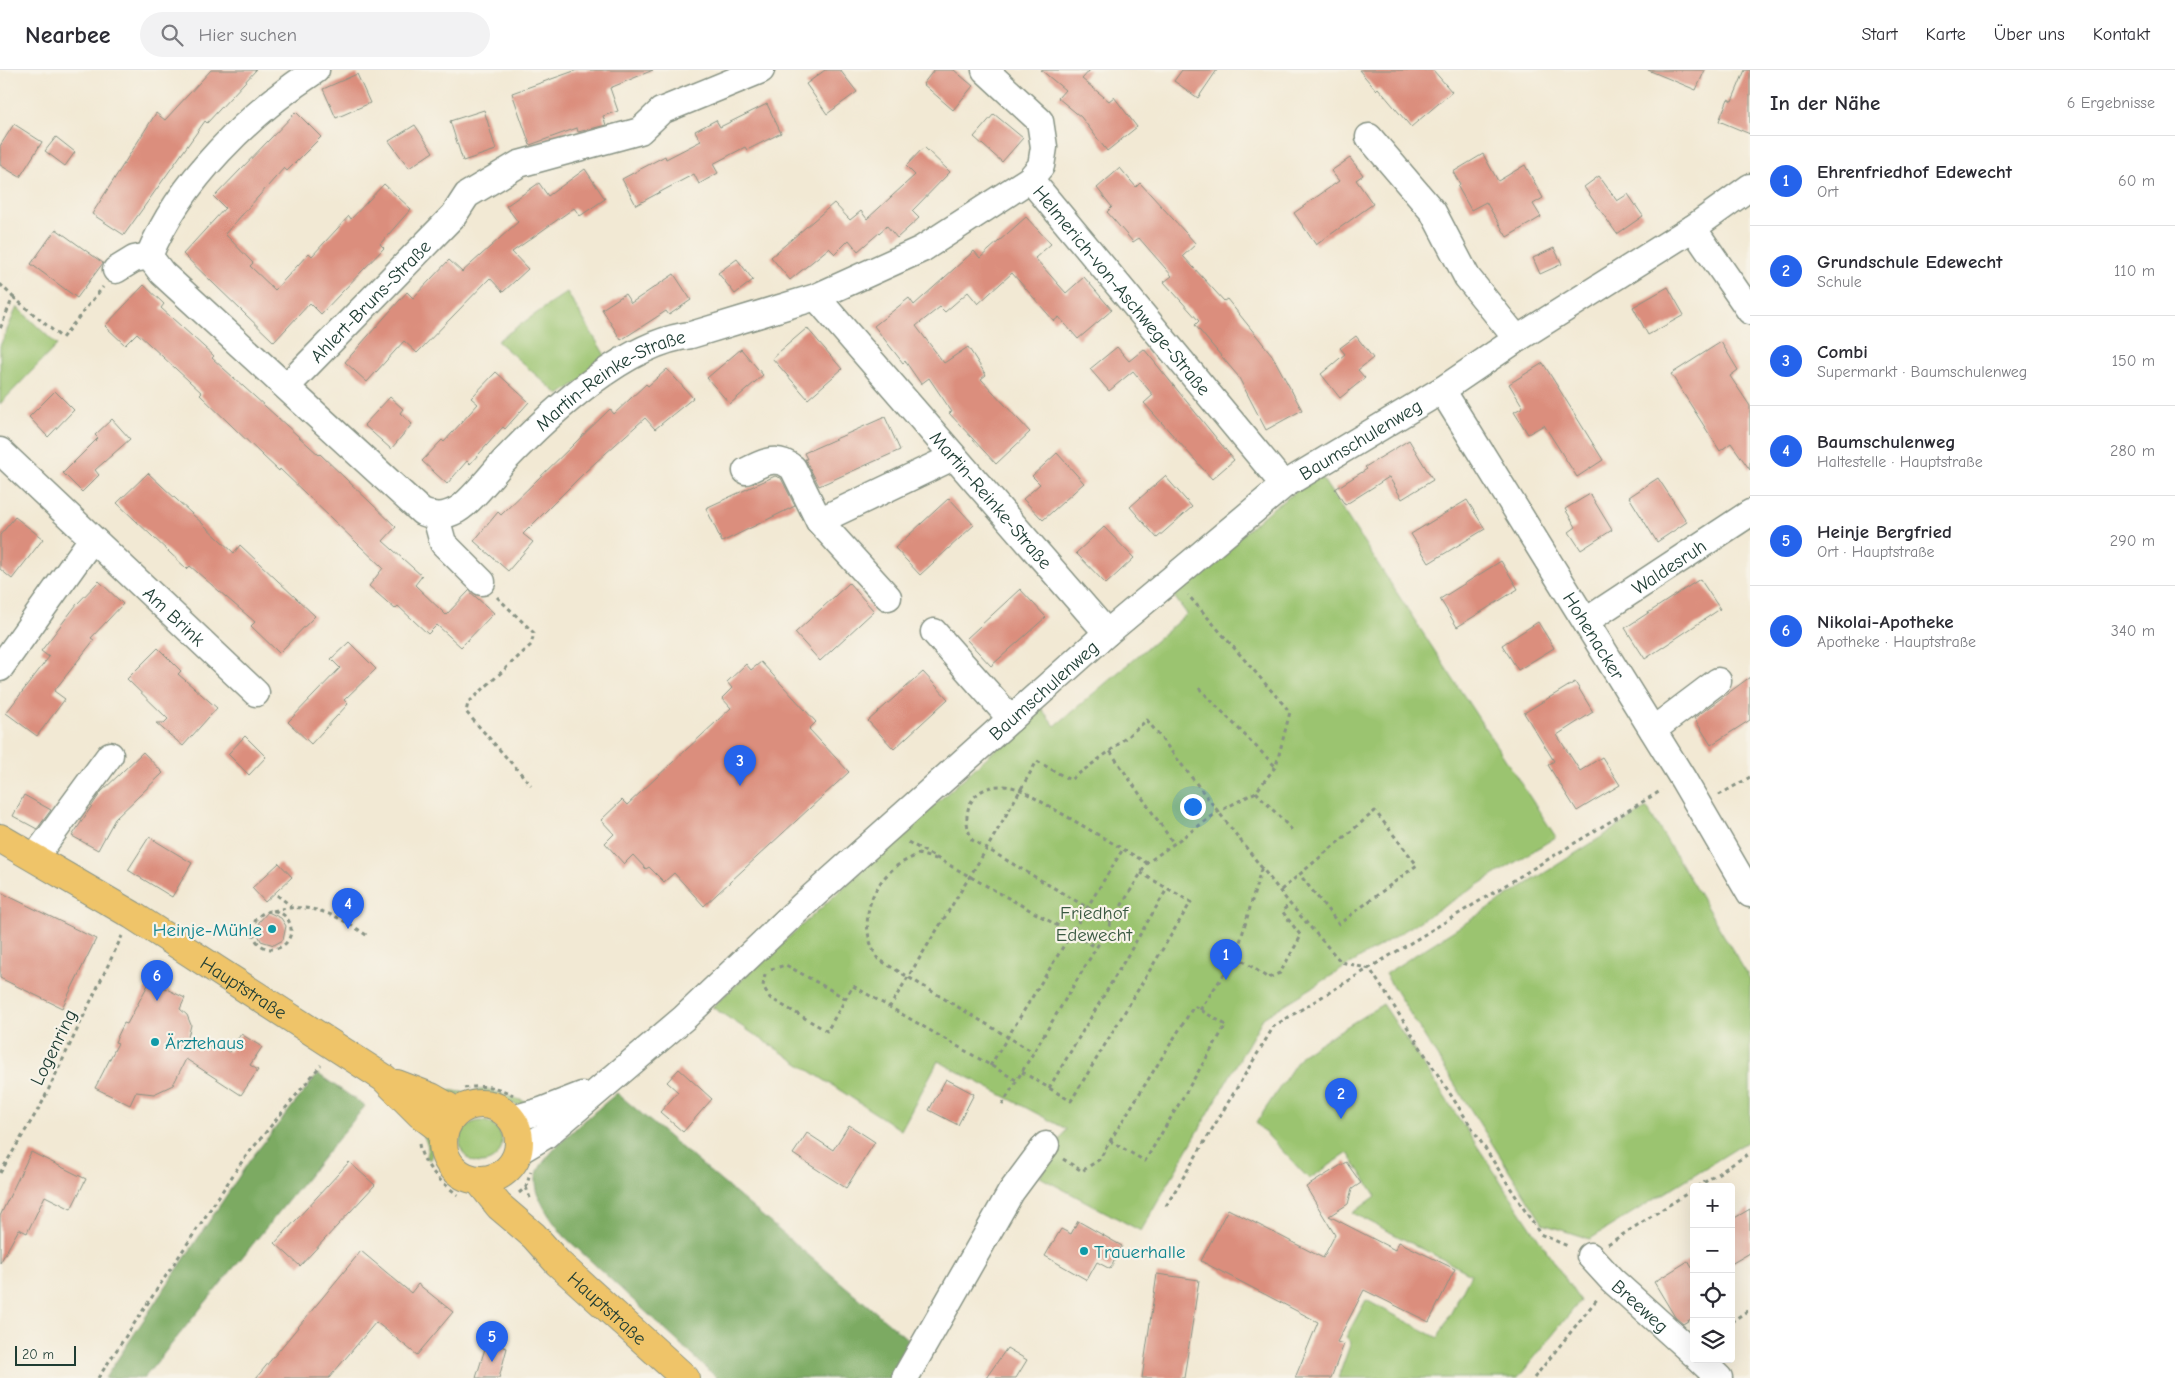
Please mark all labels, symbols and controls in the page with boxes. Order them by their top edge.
search box [140,12,490,57]
text: Nearbee [25,21,110,49]
icon: search [158,21,186,49]
text: Hier suchen [198,24,297,46]
text: Start [1861,24,1898,45]
text: Karte [1926,24,1966,45]
text: Über uns [1994,24,2065,45]
text: Kontakt [2093,24,2150,45]
text: In der Nähe [1770,91,1880,115]
text: 6 Ergebnisse [2067,94,2155,112]
text: Ehrenfriedhof Edewecht [1817,161,2012,183]
text: 1 [1783,172,1789,190]
text: 60 m [2118,172,2155,190]
street label: Helmerich-von-Aschwege-Straße [1028,181,1215,400]
text: Ort [1817,183,1838,201]
street label: Ahlert-Bruns-Straße [306,236,436,368]
text: Grundschule Edewecht [1817,251,2002,273]
text: 2 [1782,262,1790,280]
text: 110 m [2114,262,2155,280]
text: Schule [1817,273,1862,291]
street label: Martin-Reinke-Straße [531,326,687,436]
text: Combi [1817,341,1868,363]
text: 3 [1782,352,1790,370]
text: 150 m [2112,352,2155,370]
text: Supermarkt · Baumschulenweg [1817,363,2027,381]
street label: Baumschulenweg [1296,395,1426,485]
street label: Martin-Reinke-Straße [925,427,1056,574]
text: Baumschulenweg [1817,431,1956,453]
text: 4 [1782,442,1790,460]
text: 280 m [2110,442,2155,460]
text: Haltestelle · Hauptstraße [1817,453,1983,471]
text: Heinje Bergfried [1817,521,1952,543]
text: 5 [1782,532,1790,550]
text: 290 m [2110,532,2155,550]
street label: Waldesruh [1628,535,1710,600]
text: Ort · Hauptstraße [1817,543,1935,561]
street label: Am Brink [138,582,210,651]
street label: Hohenacker [1558,588,1629,684]
text: Nikolai-Apotheke [1817,611,1954,633]
text: 6 [1782,622,1790,640]
text: 340 m [2111,622,2155,640]
text: Apotheke · Hauptstraße [1817,633,1976,651]
street label: Baumschulenweg [985,636,1103,745]
pin: 3 [724,745,756,786]
your location [1180,794,1206,820]
pin: 4 [332,888,364,929]
park label: Friedhof Edewecht [1056,902,1133,946]
place label: Heinje-Mühle [153,919,262,941]
marker: Heinje-Mühle [266,923,278,935]
pin: 1 [1210,939,1242,980]
street label: Hauptstraße [196,952,291,1024]
pin: 6 [141,960,173,1001]
street label: Logenring [26,1006,82,1089]
place label: Ärztehaus [165,1032,244,1054]
marker: Ärztehaus [149,1036,161,1048]
pin: 2 [1325,1078,1357,1119]
map controls [1690,1183,1735,1363]
button: + [1690,1183,1735,1228]
button: − [1690,1228,1735,1273]
place label: Trauerhalle [1094,1241,1186,1263]
marker: Trauerhalle [1078,1245,1090,1257]
street label: Hauptstraße [563,1267,651,1350]
button: locate [1690,1273,1735,1318]
street label: Breeweg [1607,1275,1673,1338]
button: layers [1690,1318,1735,1363]
pin: 5 [476,1321,508,1362]
scale bar [15,1343,76,1366]
text: 20 m [22,1346,54,1363]

